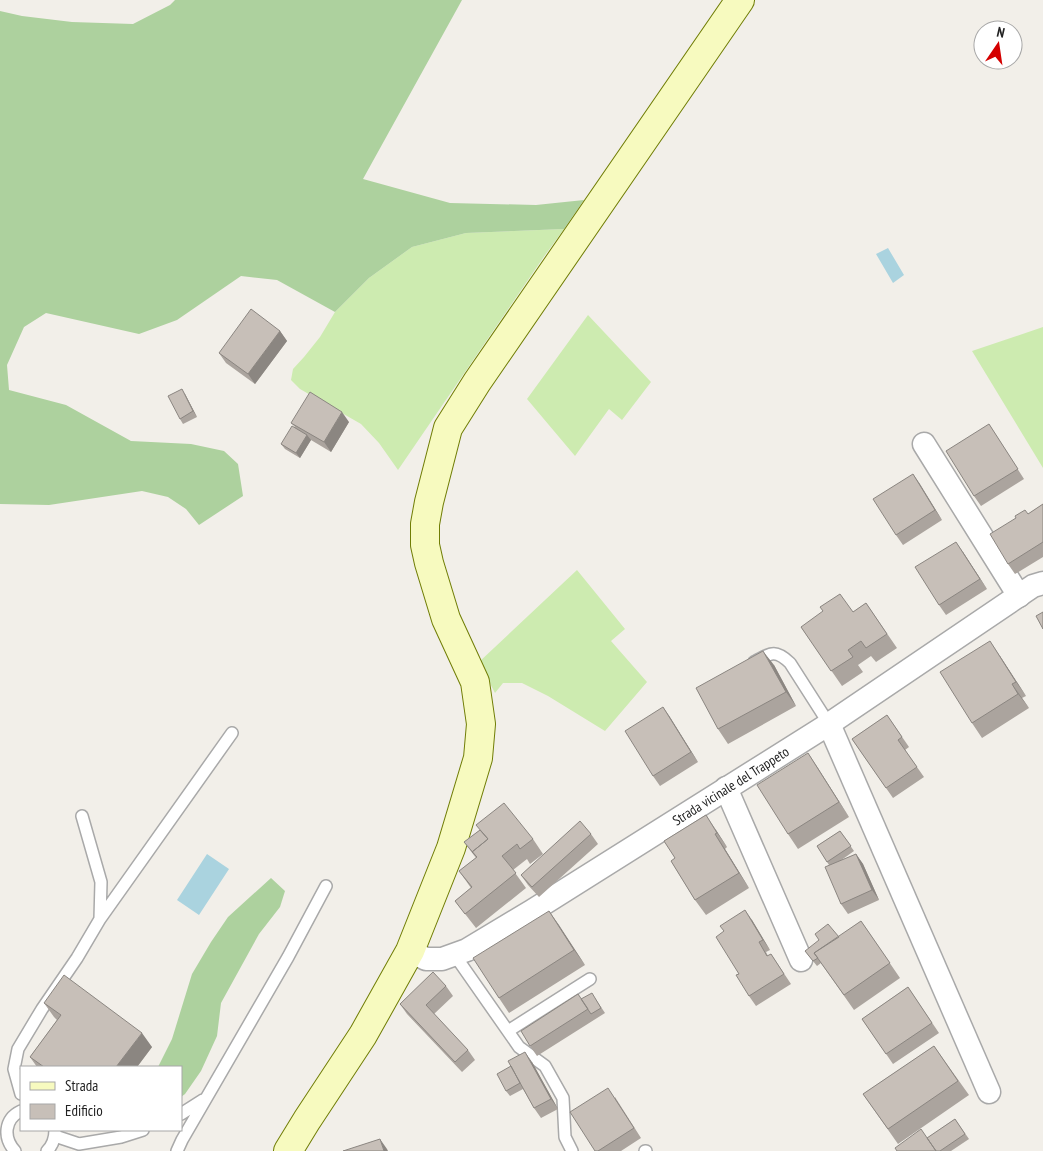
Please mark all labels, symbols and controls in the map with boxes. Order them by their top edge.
north arrow [973,20,1023,70]
text: N [995,23,1007,42]
street label: Strada vicinale del Trappeto [669,743,792,829]
legend [20,1066,182,1131]
text: Strada [65,1076,98,1095]
text: Edificio [65,1101,103,1120]

